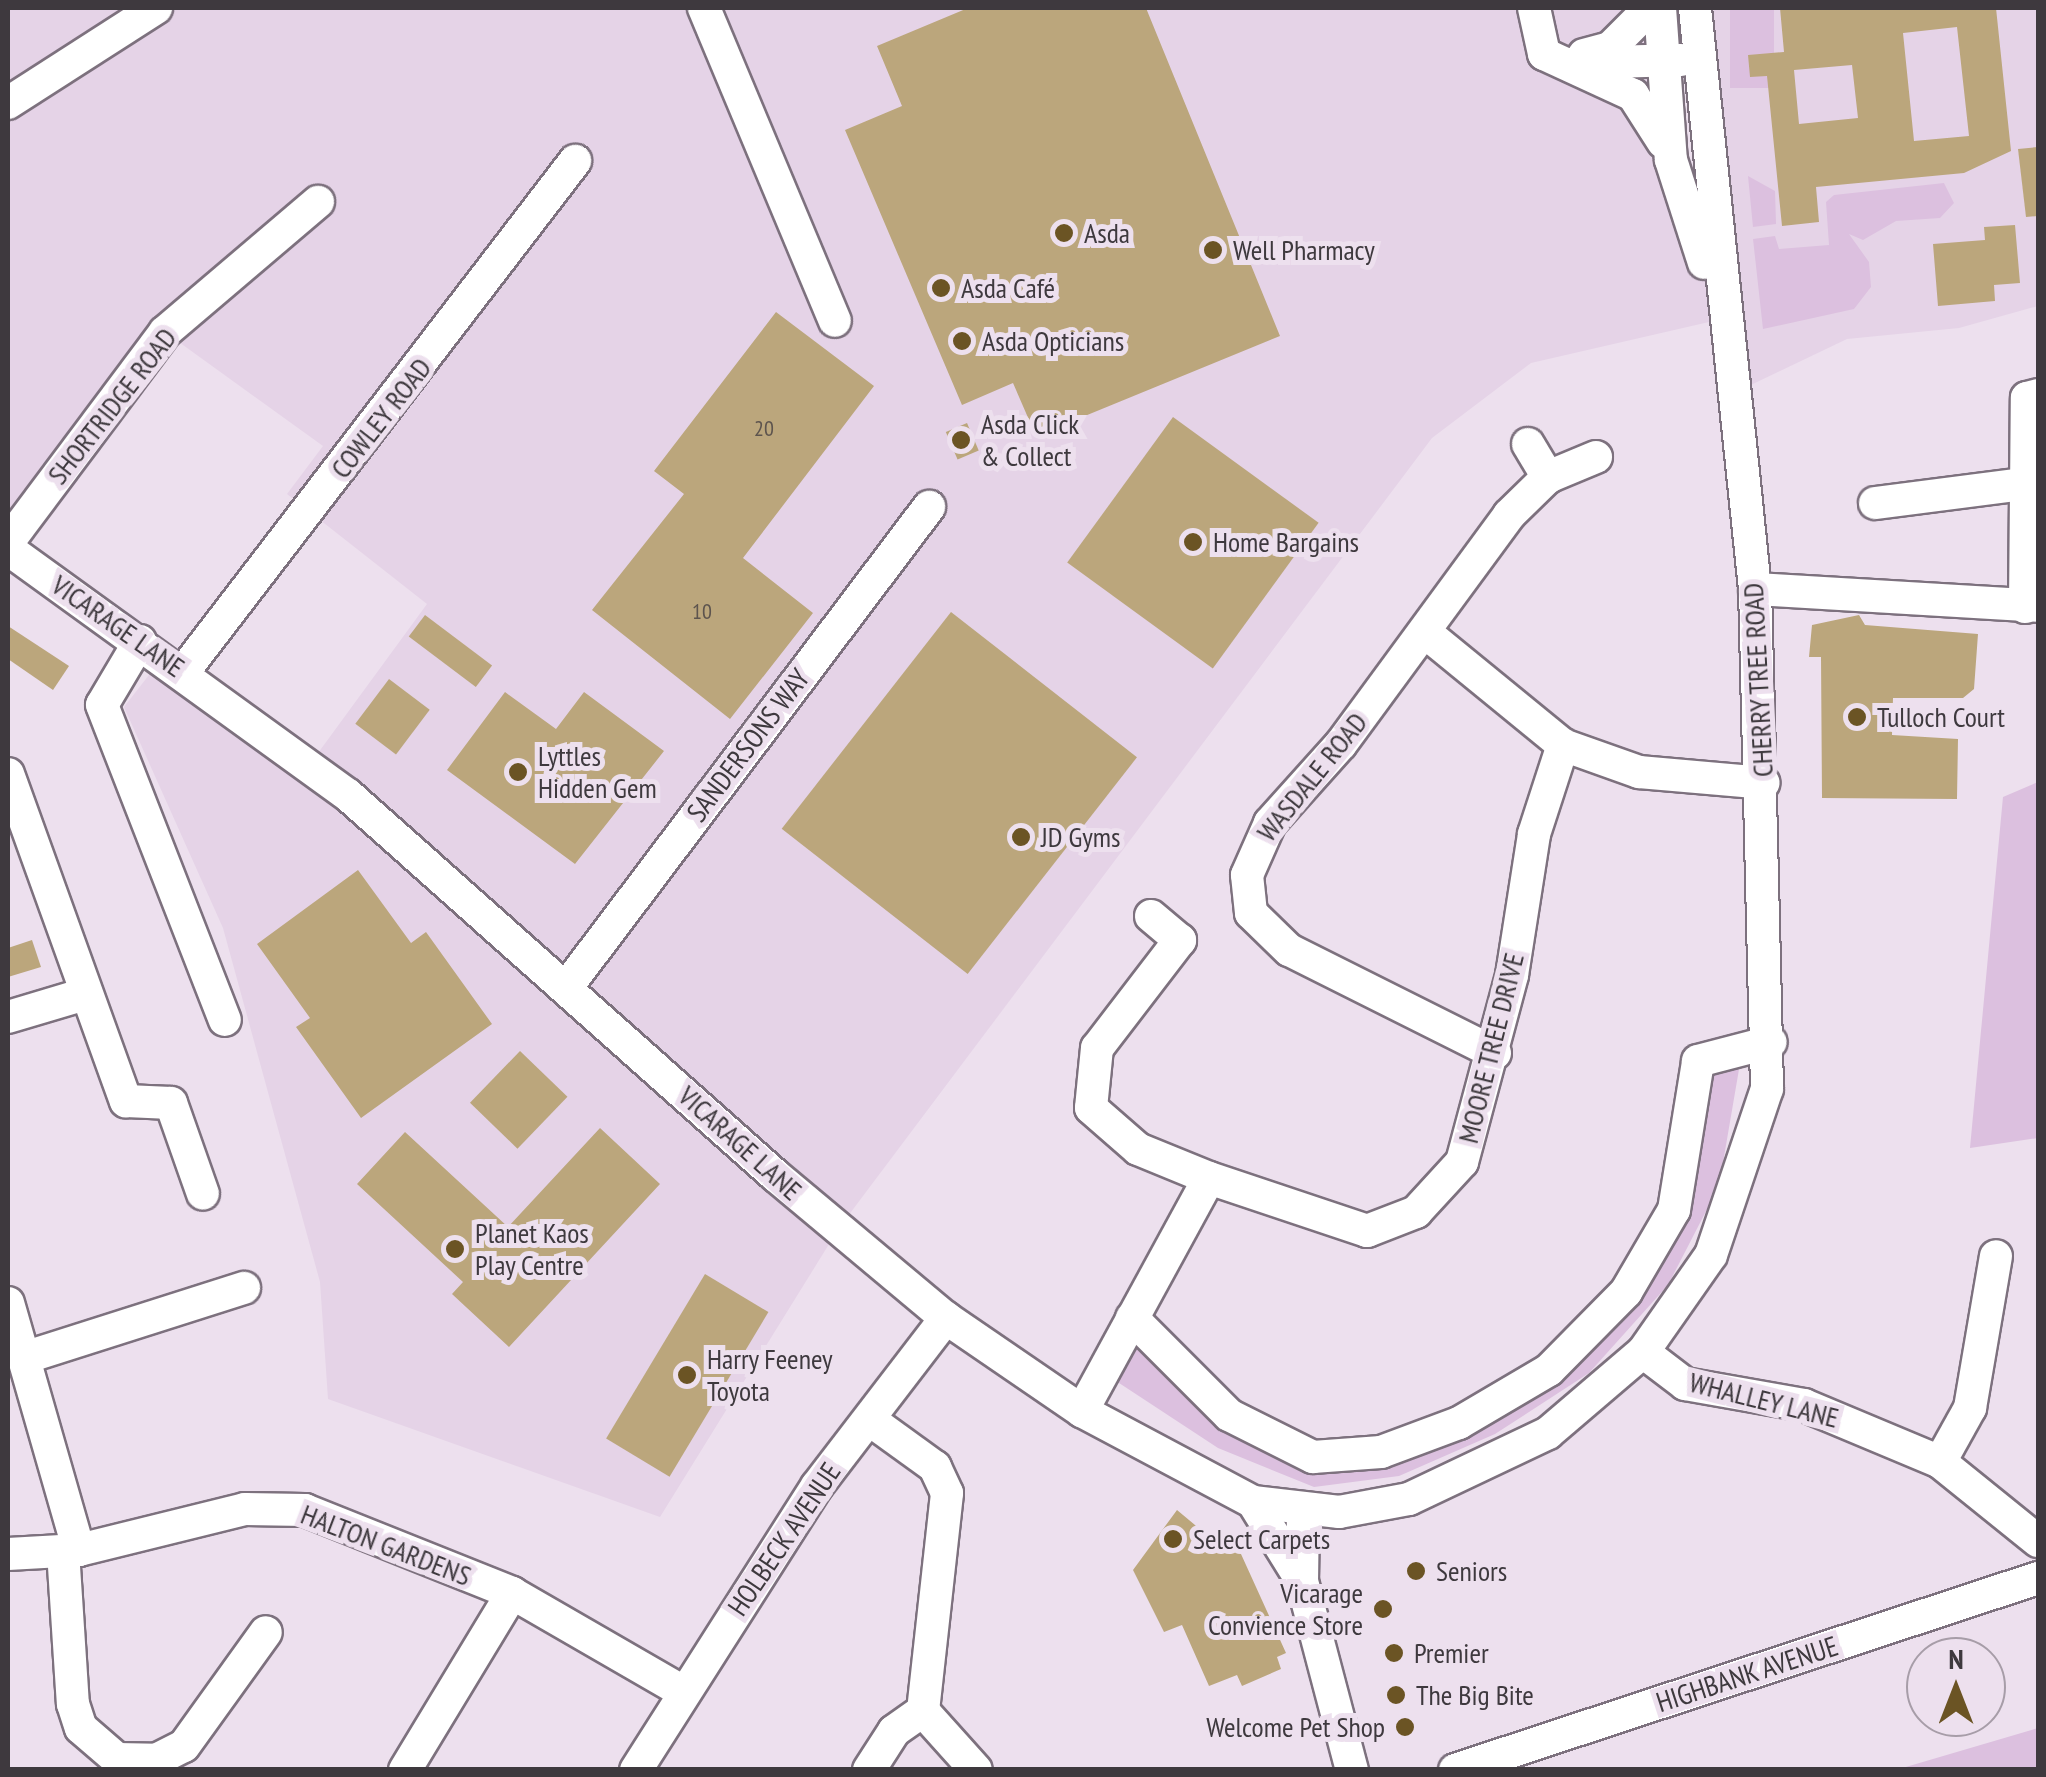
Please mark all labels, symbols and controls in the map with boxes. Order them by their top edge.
place label: Asda [1084,216,1130,250]
marker: Asda [1053,222,1075,244]
place label: Well Pharmacy [1233,233,1375,267]
marker: Well Pharmacy [1202,239,1224,261]
place label: Asda Café [961,271,1055,305]
marker: Asda Café [930,277,952,299]
street label: SHORTRIDGE ROAD [41,321,183,491]
place label: Asda Opticians [982,324,1124,358]
marker: Asda Opticians [951,330,973,352]
street label: COWLEY ROAD [324,351,438,485]
place label: Asda Click & Collect [981,407,1079,473]
house number: 20 [754,416,774,442]
marker: Asda Click & Collect [950,429,972,451]
place label: Home Bargains [1213,525,1359,559]
marker: Home Bargains [1182,531,1204,553]
street label: VICARAGE LANE [45,568,191,684]
street label: CHERRY TREE ROAD [1736,582,1780,778]
house number: 10 [692,599,712,625]
street label: SANDERSONS WAY [679,662,817,828]
place label: Tulloch Court [1877,700,2005,734]
street label: WASDALE ROAD [1250,706,1374,848]
marker: Tulloch Court [1846,706,1868,728]
place label: Lyttles Hidden Gem [538,739,657,805]
marker: Lyttles Hidden Gem [507,761,529,783]
place label: JD Gyms [1041,820,1120,854]
marker: JD Gyms [1010,826,1032,848]
street label: MOORE TREE DRIVE [1451,949,1531,1147]
street label: VICARAGE LANE [671,1079,809,1207]
place label: Planet Kaos Play Centre [475,1216,589,1282]
marker: Planet Kaos Play Centre [444,1238,466,1260]
place label: Harry Feeney Toyota [707,1342,833,1408]
marker: Harry Feeney Toyota [676,1364,698,1386]
street label: WHALLEY LANE [1686,1365,1842,1435]
street label: HOLBECK AVENUE [720,1456,848,1622]
street label: HALTON GARDENS [296,1497,476,1593]
place label: Select Carpets [1193,1522,1330,1556]
marker: Select Carpets [1162,1528,1184,1550]
place label: Seniors [1436,1554,1507,1588]
marker: Seniors [1405,1560,1427,1582]
place label: Vicarage Convience Store [1208,1576,1363,1642]
marker: Vicarage Convience Store [1372,1598,1394,1620]
street label: HIGHBANK AVENUE [1651,1629,1843,1719]
place label: Premier [1414,1636,1489,1670]
north arrow [1906,1637,2006,1737]
text: N [1948,1640,1964,1677]
marker: Premier [1383,1642,1405,1664]
place label: The Big Bite [1416,1678,1534,1712]
marker: The Big Bite [1385,1684,1407,1706]
place label: Welcome Pet Shop [1206,1710,1385,1744]
marker: Welcome Pet Shop [1394,1716,1416,1738]

